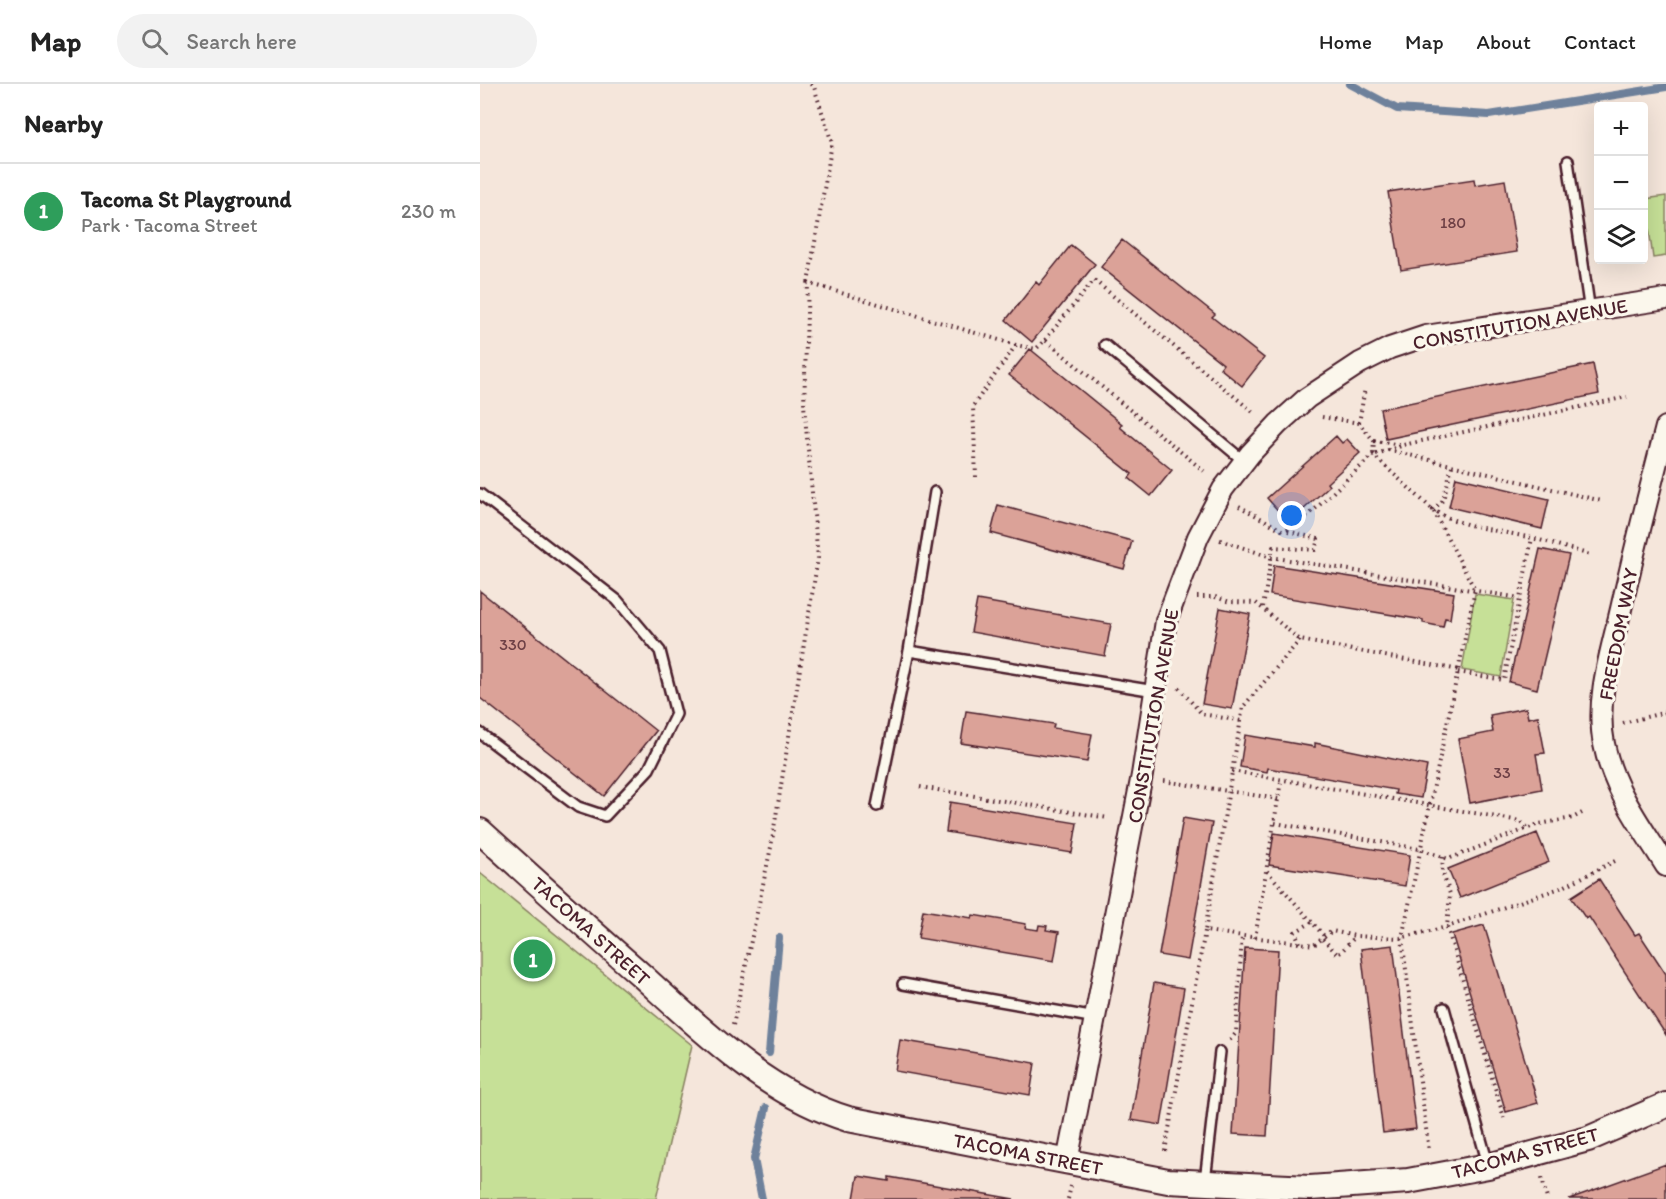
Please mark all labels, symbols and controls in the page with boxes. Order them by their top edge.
search box [117,14,537,68]
text: Map [30,24,81,58]
icon: search [138,25,171,58]
text: Search here [186,28,297,55]
text: Home [1319,29,1372,54]
text: Map [1405,29,1444,54]
text: About [1477,29,1531,54]
text: Contact [1564,29,1636,54]
map controls [1594,102,1648,264]
button: + [1594,102,1648,156]
text: Nearby [24,107,103,139]
button: − [1594,156,1648,210]
text: Tacoma St Playground [81,186,291,213]
text: 1 [39,199,48,223]
text: 230 m [401,199,456,223]
button: layers [1594,210,1648,264]
text: Park · Tacoma Street [81,213,258,237]
house number: 180 [1440,213,1466,232]
street label: CONSTITUTION AVENUE [1411,293,1629,355]
your location [1277,501,1306,530]
street label: FREEDOM WAY [1593,565,1643,702]
street label: CONSTITUTION AVENUE [1122,607,1184,825]
house number: 330 [499,635,527,654]
house number: 33 [1493,763,1511,782]
street label: TACOMA STREET [527,871,655,991]
pin: 1 [514,936,552,982]
street label: TACOMA STREET [1449,1122,1601,1184]
street label: TACOMA STREET [951,1128,1105,1180]

